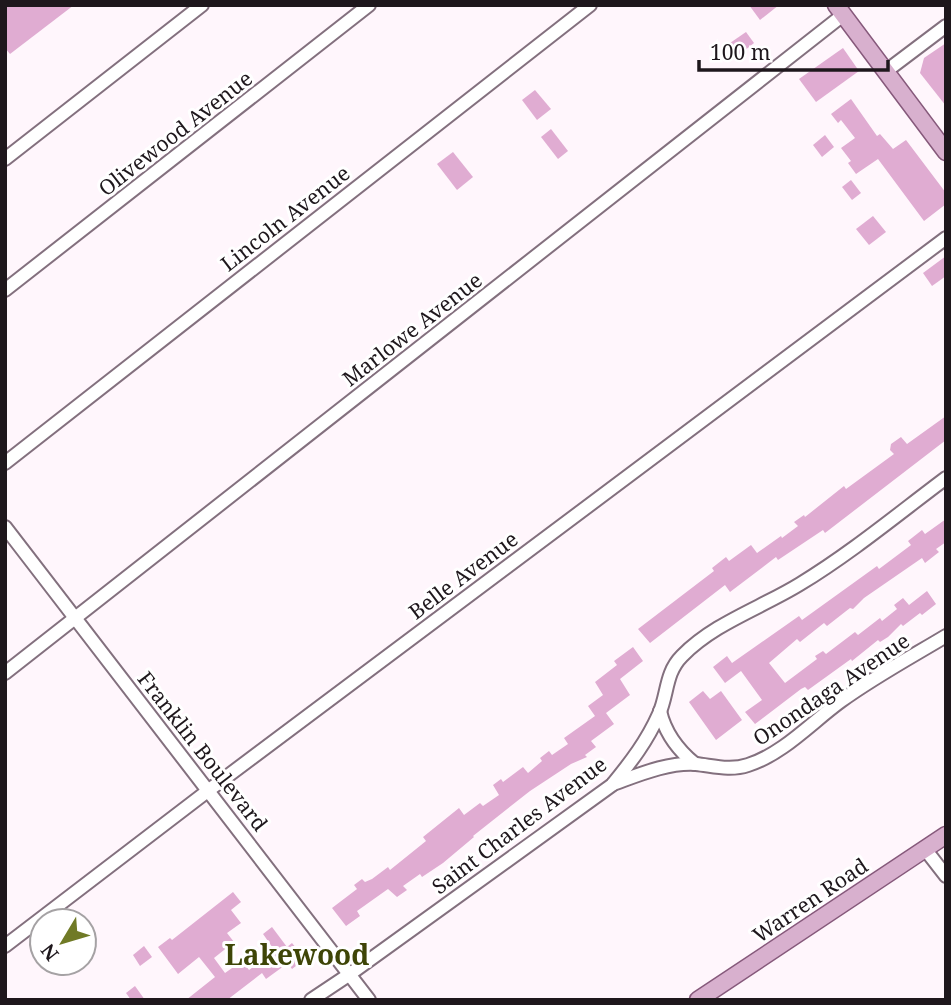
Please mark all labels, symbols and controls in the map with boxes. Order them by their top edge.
scale bar [699,28,888,72]
text: 100 m [710,38,771,66]
street label: Olivewood Avenue [92,64,258,202]
street label: Lincoln Avenue [215,159,355,277]
street label: Marlowe Avenue [336,266,488,392]
street label: Belle Avenue [403,525,523,625]
street label: Onondaga Avenue [747,626,915,752]
street label: Franklin Boulevard [132,665,274,837]
street label: Saint Charles Avenue [426,750,612,900]
street label: Warren Road [747,851,873,949]
north arrow [28,907,98,977]
district label: Lakewood [225,935,369,973]
text: N [35,939,64,966]

